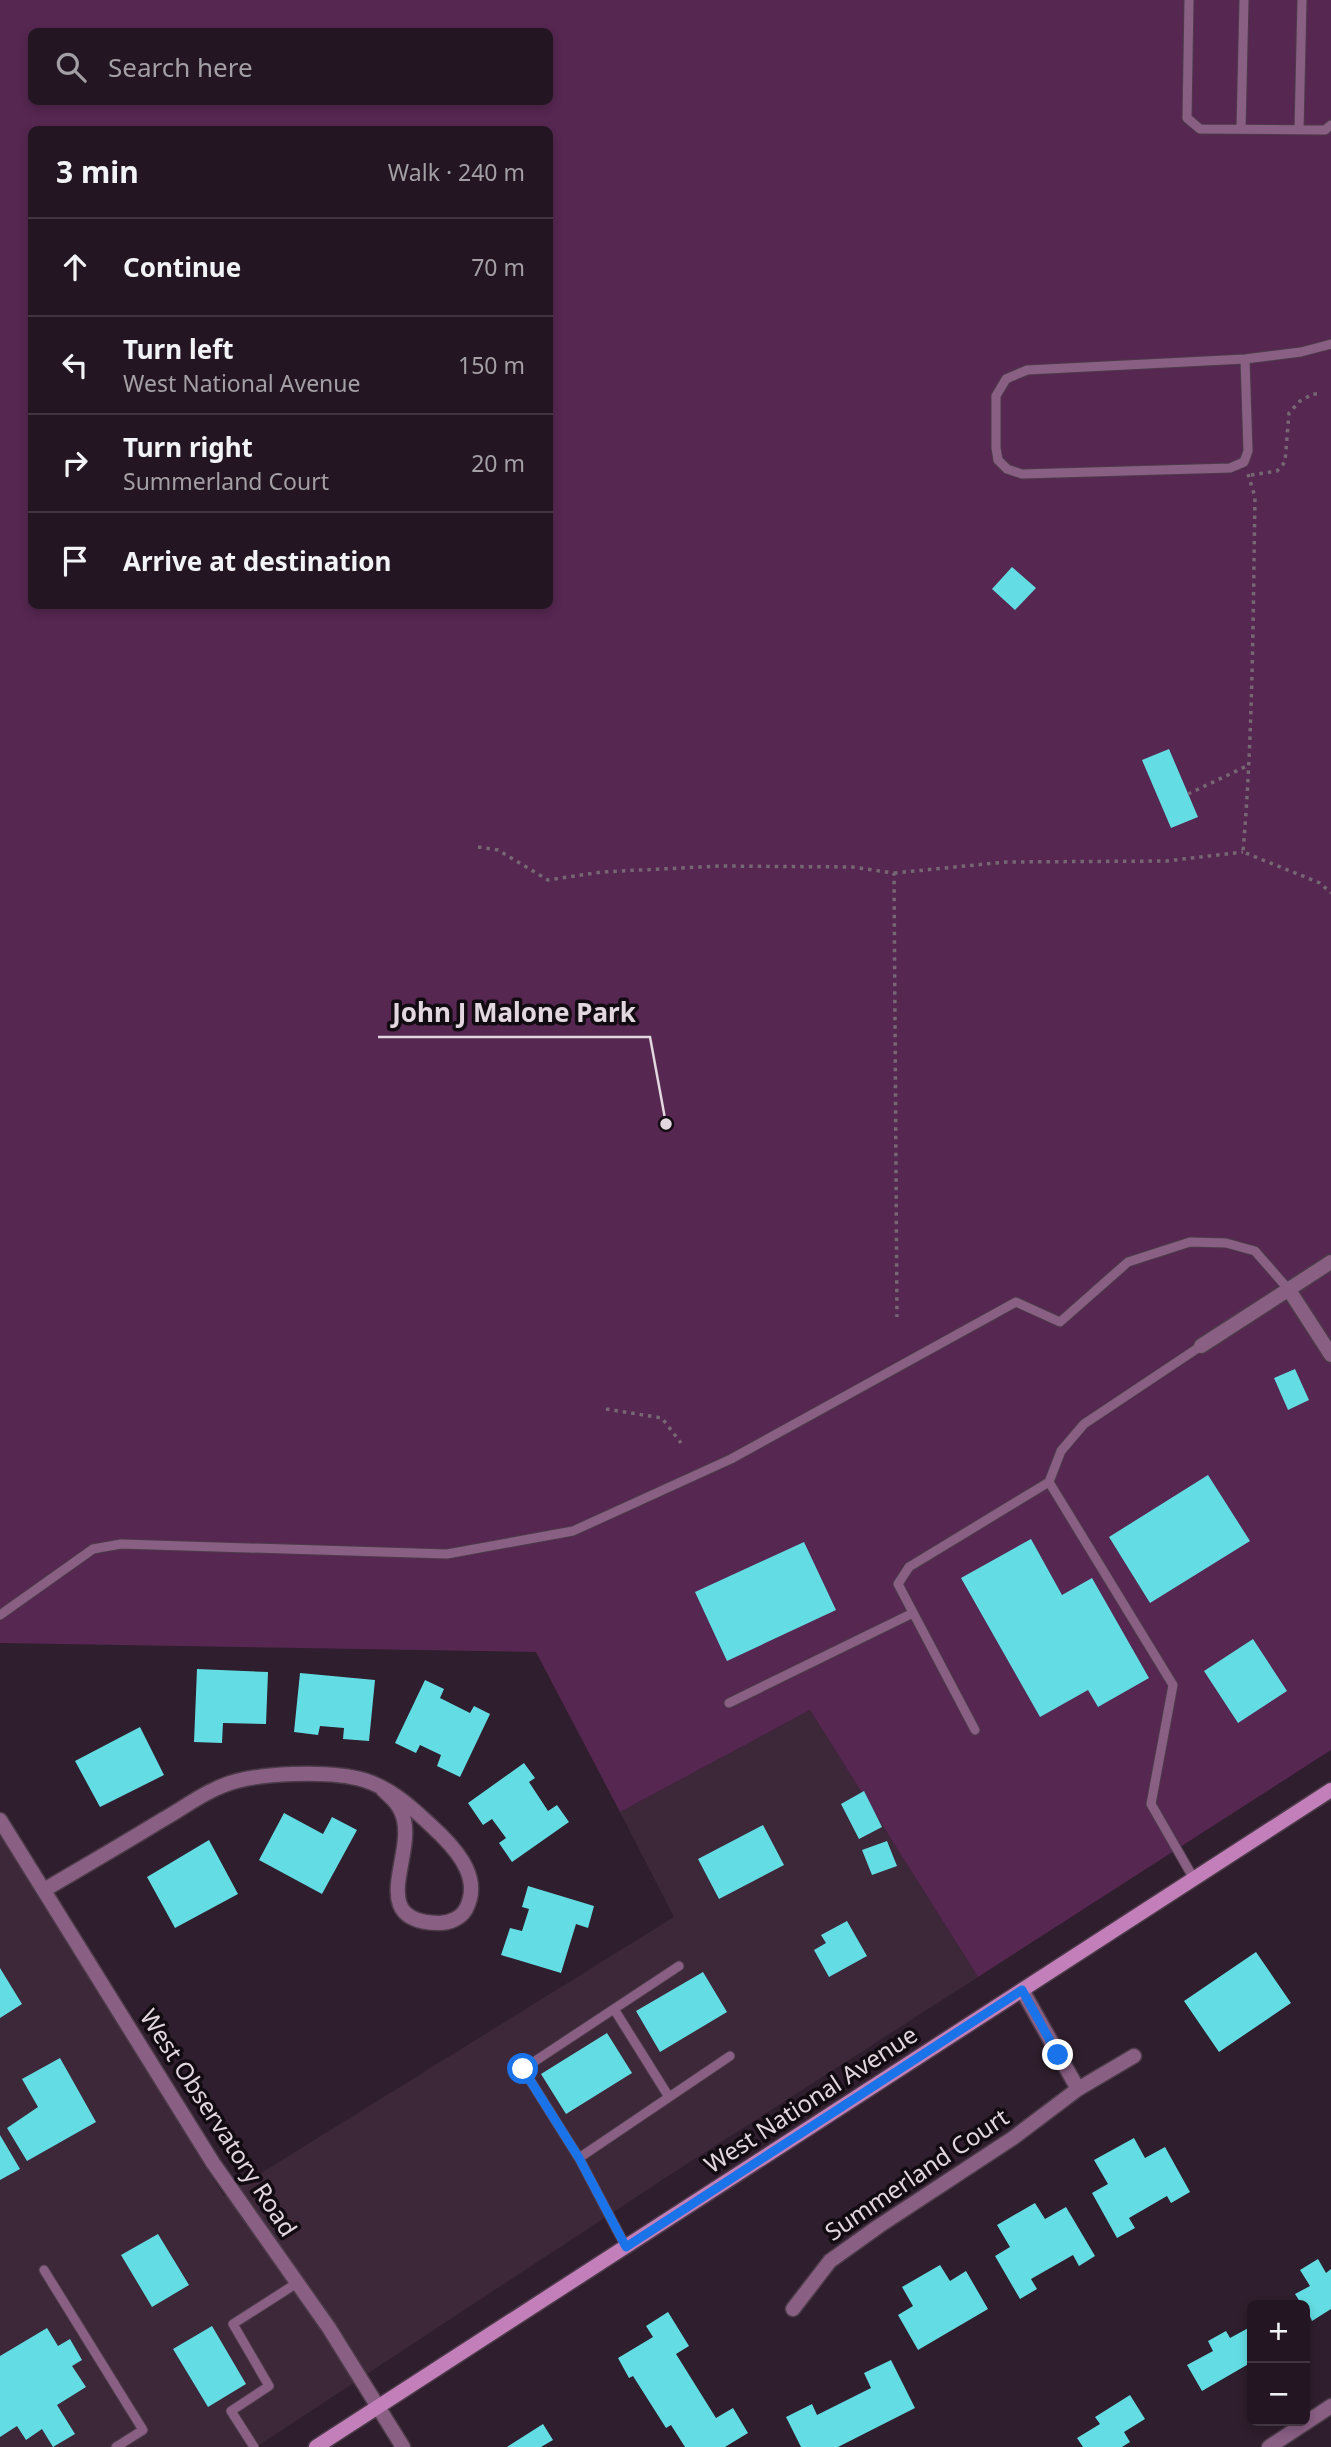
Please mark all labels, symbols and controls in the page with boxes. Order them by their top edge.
search box [28,28,553,105]
icon: search [52,48,90,86]
text: Search here [108,49,253,85]
text: 3 min [56,151,139,192]
text: Walk · 240 m [388,156,525,188]
icon: ahead [56,248,94,286]
text: Continue [123,249,241,285]
text: 70 m [471,251,525,283]
text: Turn left [123,331,234,367]
icon: left [56,346,94,384]
text: 150 m [458,349,525,381]
text: West National Avenue [123,367,361,399]
text: Turn right [123,429,253,465]
icon: right [56,444,94,482]
text: 20 m [471,447,525,479]
text: Summerland Court [123,465,329,497]
icon: arrive [56,542,94,580]
text: Arrive at destination [123,543,392,579]
callout: John J Malone Park [378,990,650,1037]
text: John J Malone Park [390,994,637,1030]
street label: West Observatory Road [133,2002,305,2242]
street label: West National Avenue [697,2017,923,2180]
route end [1042,2039,1073,2070]
route start [507,2053,538,2084]
street label: Summerland Court [818,2100,1015,2248]
map controls [1247,2300,1310,2426]
button: + [1247,2300,1310,2363]
button: − [1247,2363,1310,2426]

